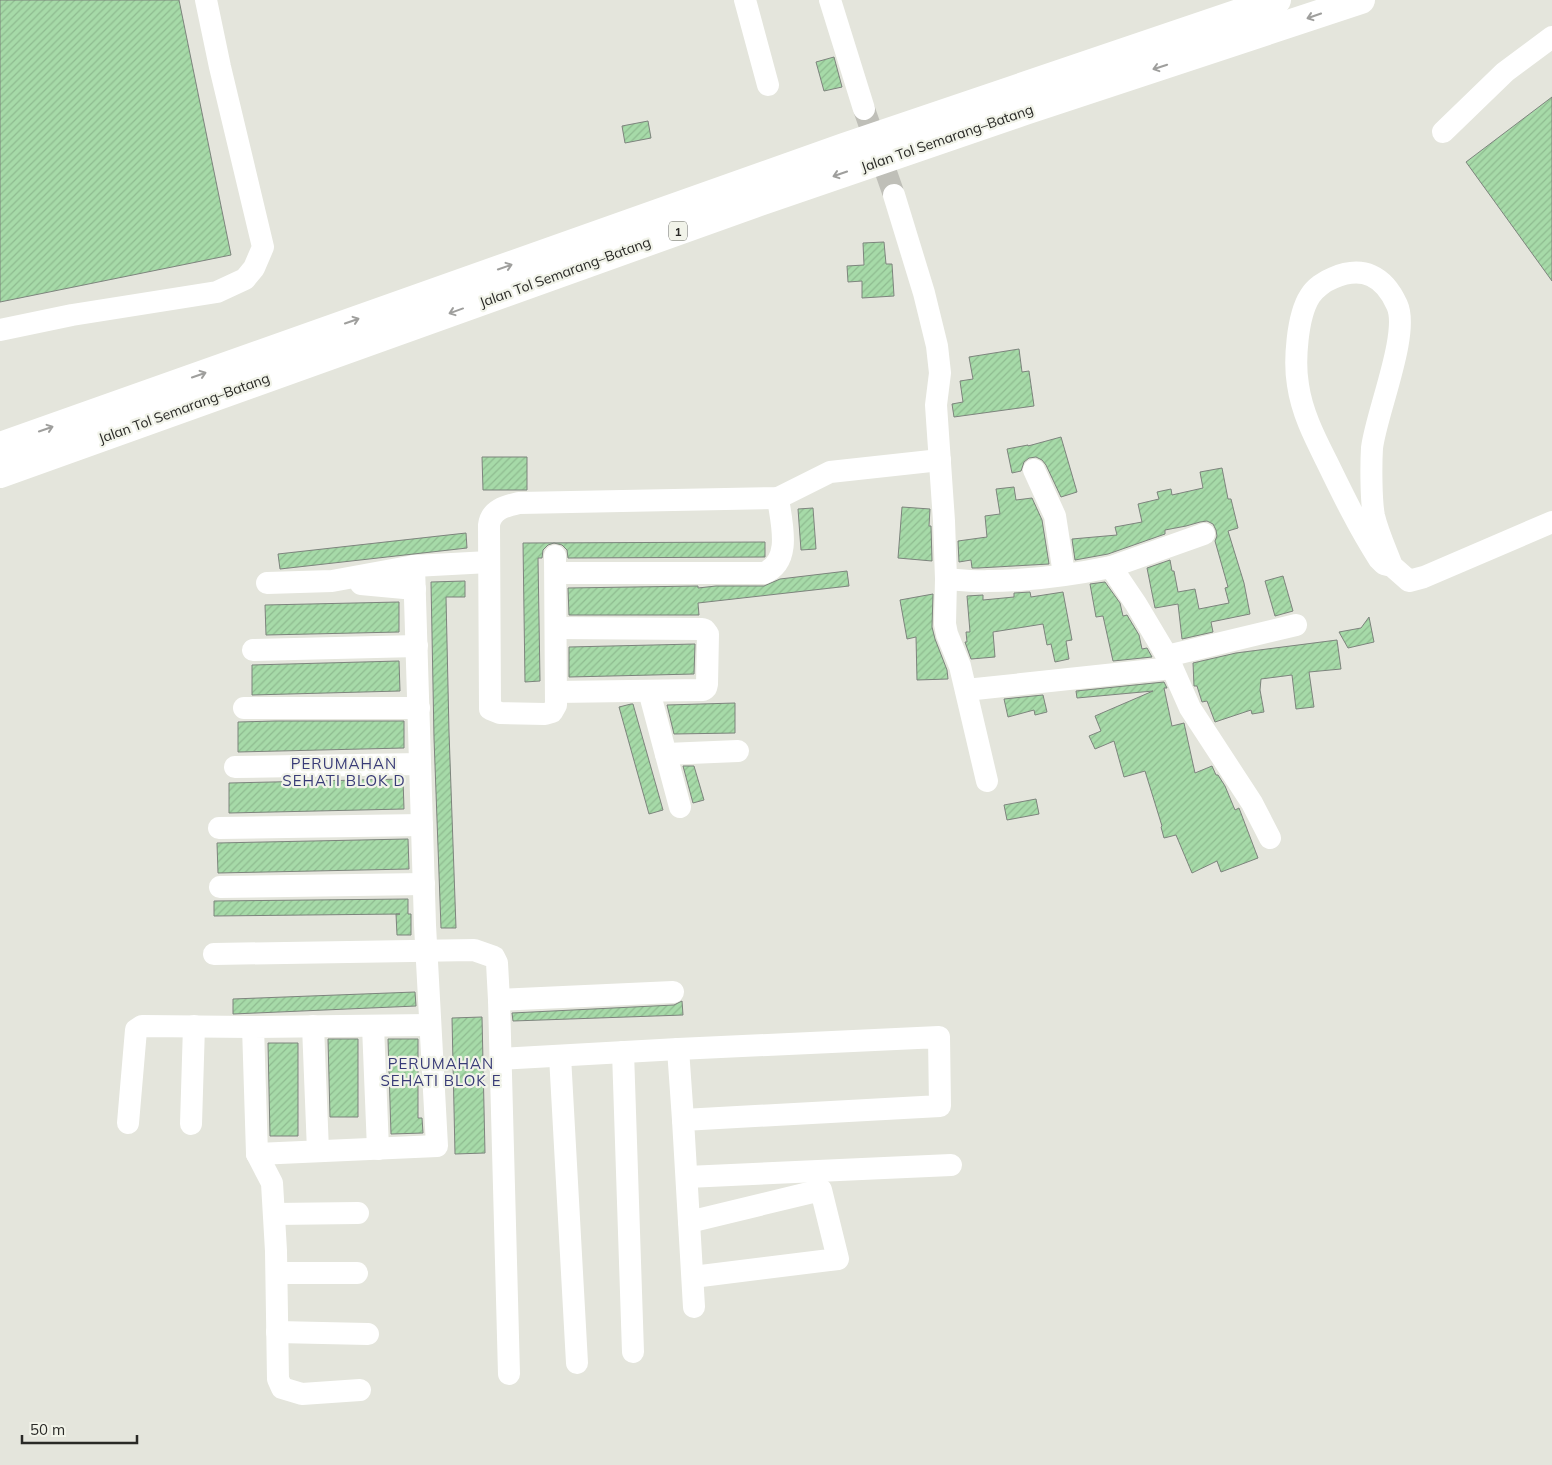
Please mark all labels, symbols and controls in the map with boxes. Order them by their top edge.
one-way arrow [1307,11,1323,21]
one-way arrow [1152,62,1168,72]
street label: Jalan Tol Semarang–Batang [859,100,1035,176]
one-way arrow [833,170,849,180]
road number: 1 [669,222,687,240]
street label: Jalan Tol Semarang–Batang [477,233,653,311]
one-way arrow [497,262,513,271]
one-way arrow [449,307,464,316]
one-way arrow [344,316,359,325]
street label: Jalan Tol Semarang–Batang [96,369,272,447]
one-way arrow [191,370,206,379]
one-way arrow [38,424,53,433]
district label: PERUMAHAN SEHATI BLOK D [282,754,406,790]
district label: PERUMAHAN SEHATI BLOK E [380,1054,502,1090]
scale bar [22,1412,138,1444]
text: 50 m [30,1420,65,1439]

